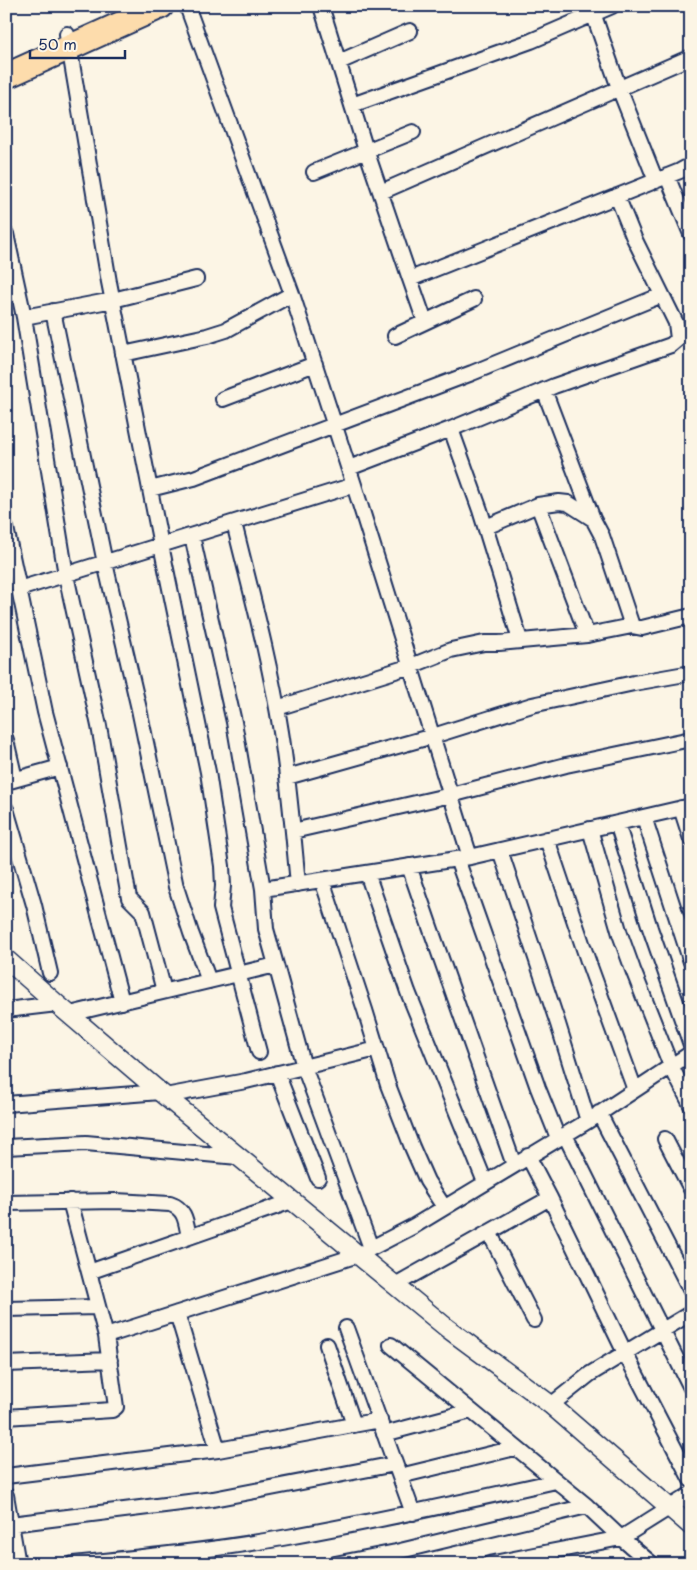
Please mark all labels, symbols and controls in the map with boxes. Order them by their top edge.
scale bar [30,28,125,60]
text: 50 m [38,32,77,55]

